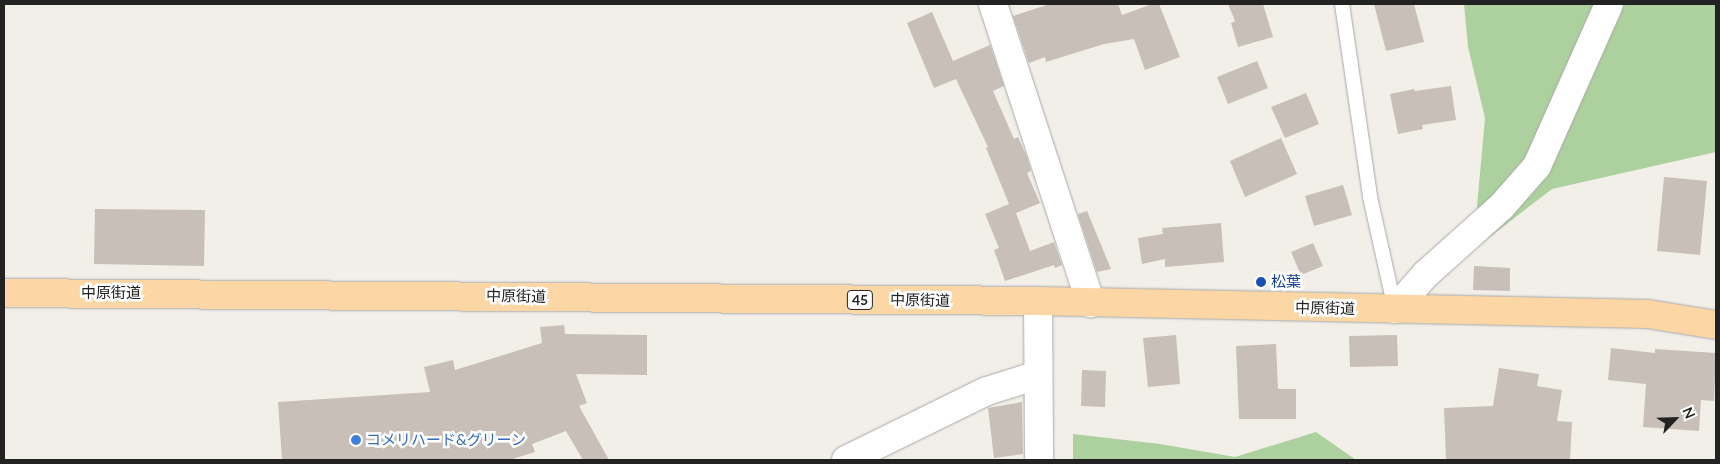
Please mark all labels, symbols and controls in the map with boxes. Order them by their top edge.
place label: 松葉 [1271,273,1301,291]
marker: 松葉 [1255,276,1267,288]
street label: 中原街道 [81,284,141,302]
street label: 中原街道 [486,286,546,306]
road number: 45 [846,288,874,312]
street label: 中原街道 [890,290,950,310]
street label: 中原街道 [1295,298,1355,318]
north arrow [1650,394,1700,444]
text: N [1679,404,1699,421]
place label: コメリハード&グリーン [366,431,527,449]
marker: コメリハード&グリーン [350,434,362,446]

